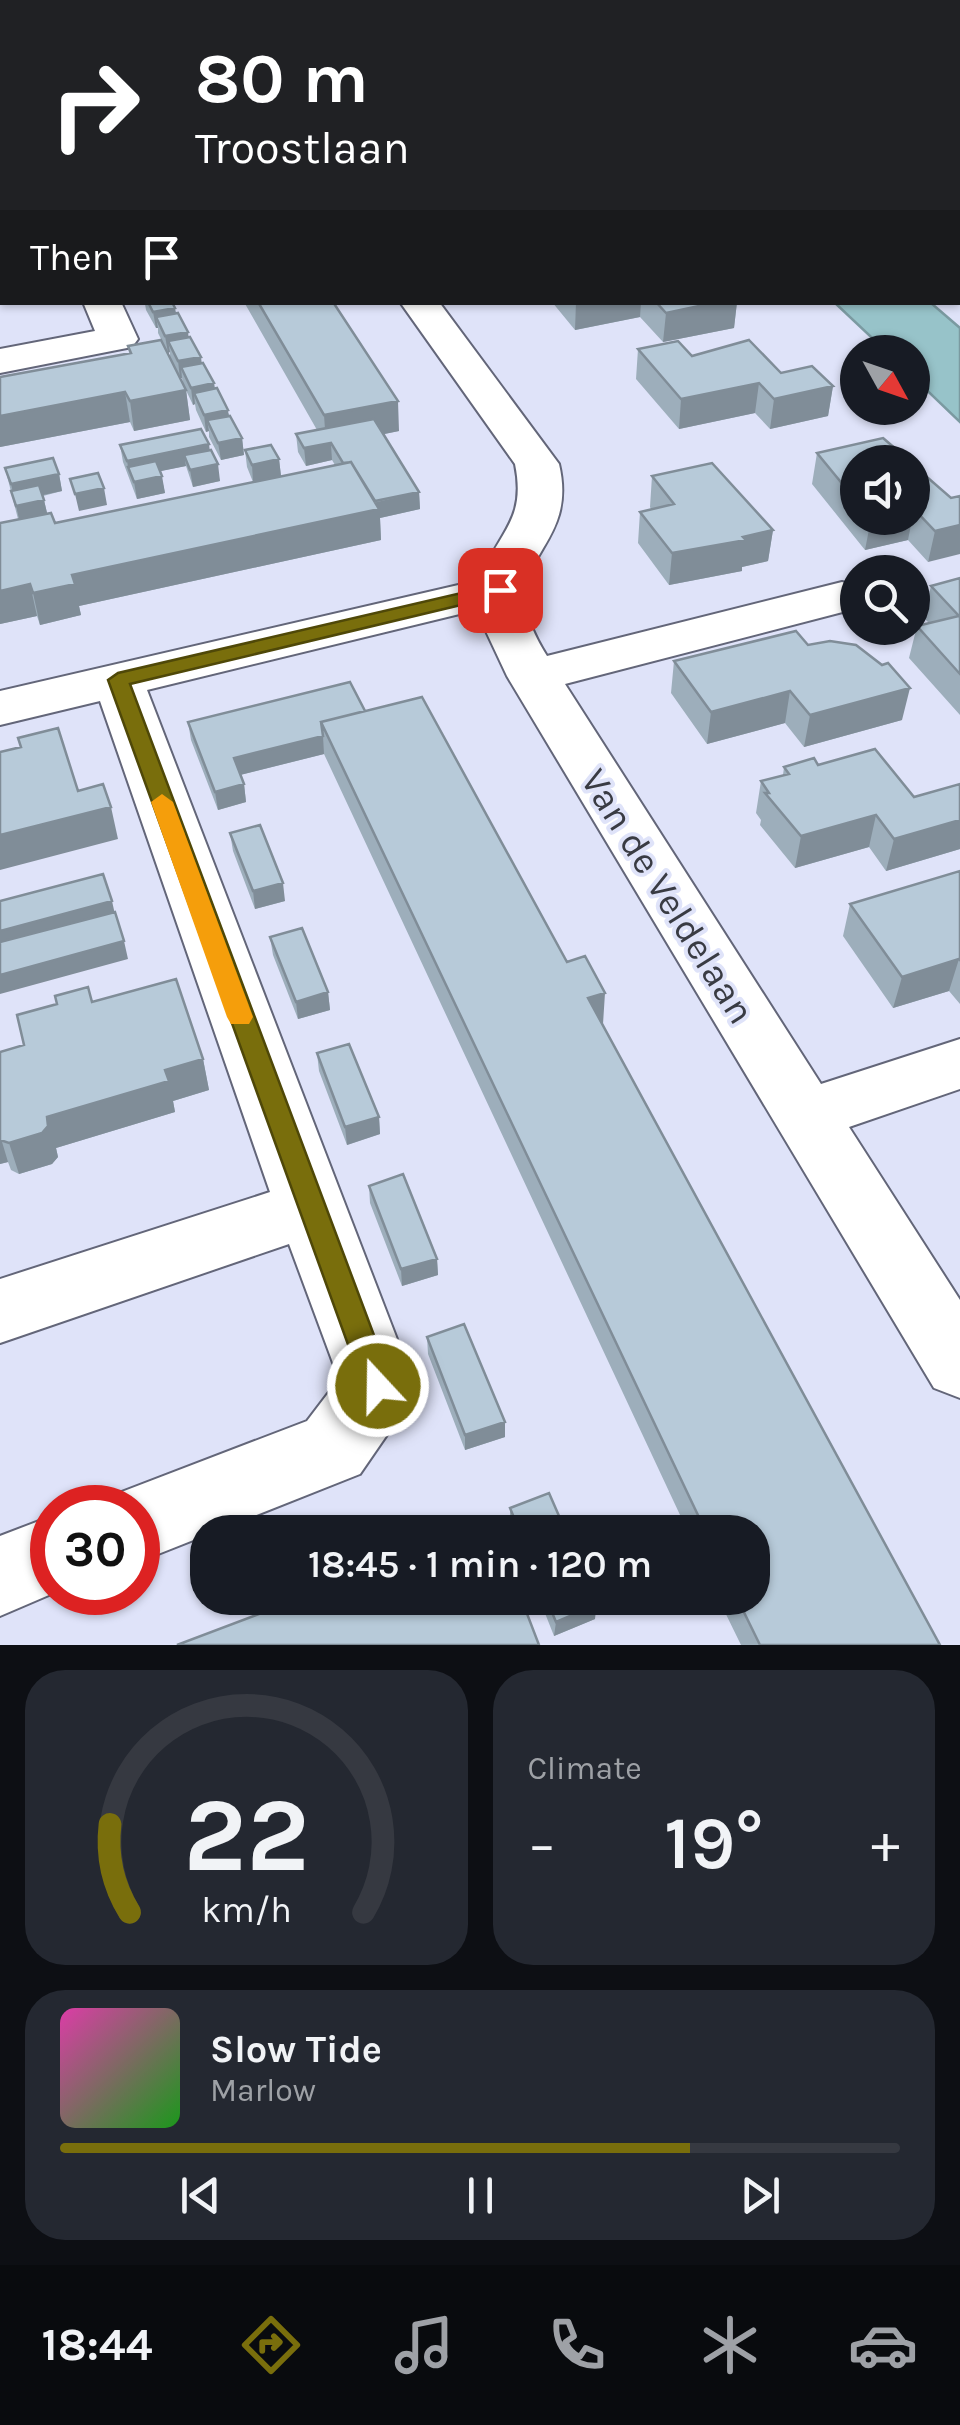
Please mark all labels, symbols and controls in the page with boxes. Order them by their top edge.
text: 80 m [195,38,369,120]
icon: right [30,40,160,170]
text: Troostlaan [195,122,410,174]
icon: arrive [134,230,189,285]
text: Then [30,235,114,280]
north arrow [840,335,930,425]
map controls [840,335,930,645]
button: sound [840,445,930,535]
pin [458,548,543,633]
button: search [840,555,930,645]
icon: arrive [473,563,528,618]
street label: Van de Veldelaan [571,761,764,1032]
position arrow [326,1334,430,1438]
speed limit sign: 30 [30,1485,160,1615]
text: 18:45 · 1 min · 120 m [308,1542,652,1587]
text: Climate [528,1750,642,1787]
text: 22 [183,1775,309,1896]
text: 19° [664,1799,763,1887]
text: − [528,1812,556,1876]
text: + [871,1812,900,1876]
text: km/h [201,1889,292,1931]
text: Slow Tide [210,2027,382,2072]
text: Marlow [210,2072,316,2109]
icon: previous [173,2168,228,2223]
icon: pause [453,2168,508,2223]
icon: next [733,2168,788,2223]
icon: directions [236,2310,306,2380]
icon: music [389,2310,459,2380]
icon: phone [542,2310,612,2380]
icon: climate [695,2310,765,2380]
icon: car [848,2310,918,2380]
text: 18:44 [42,2319,152,2371]

